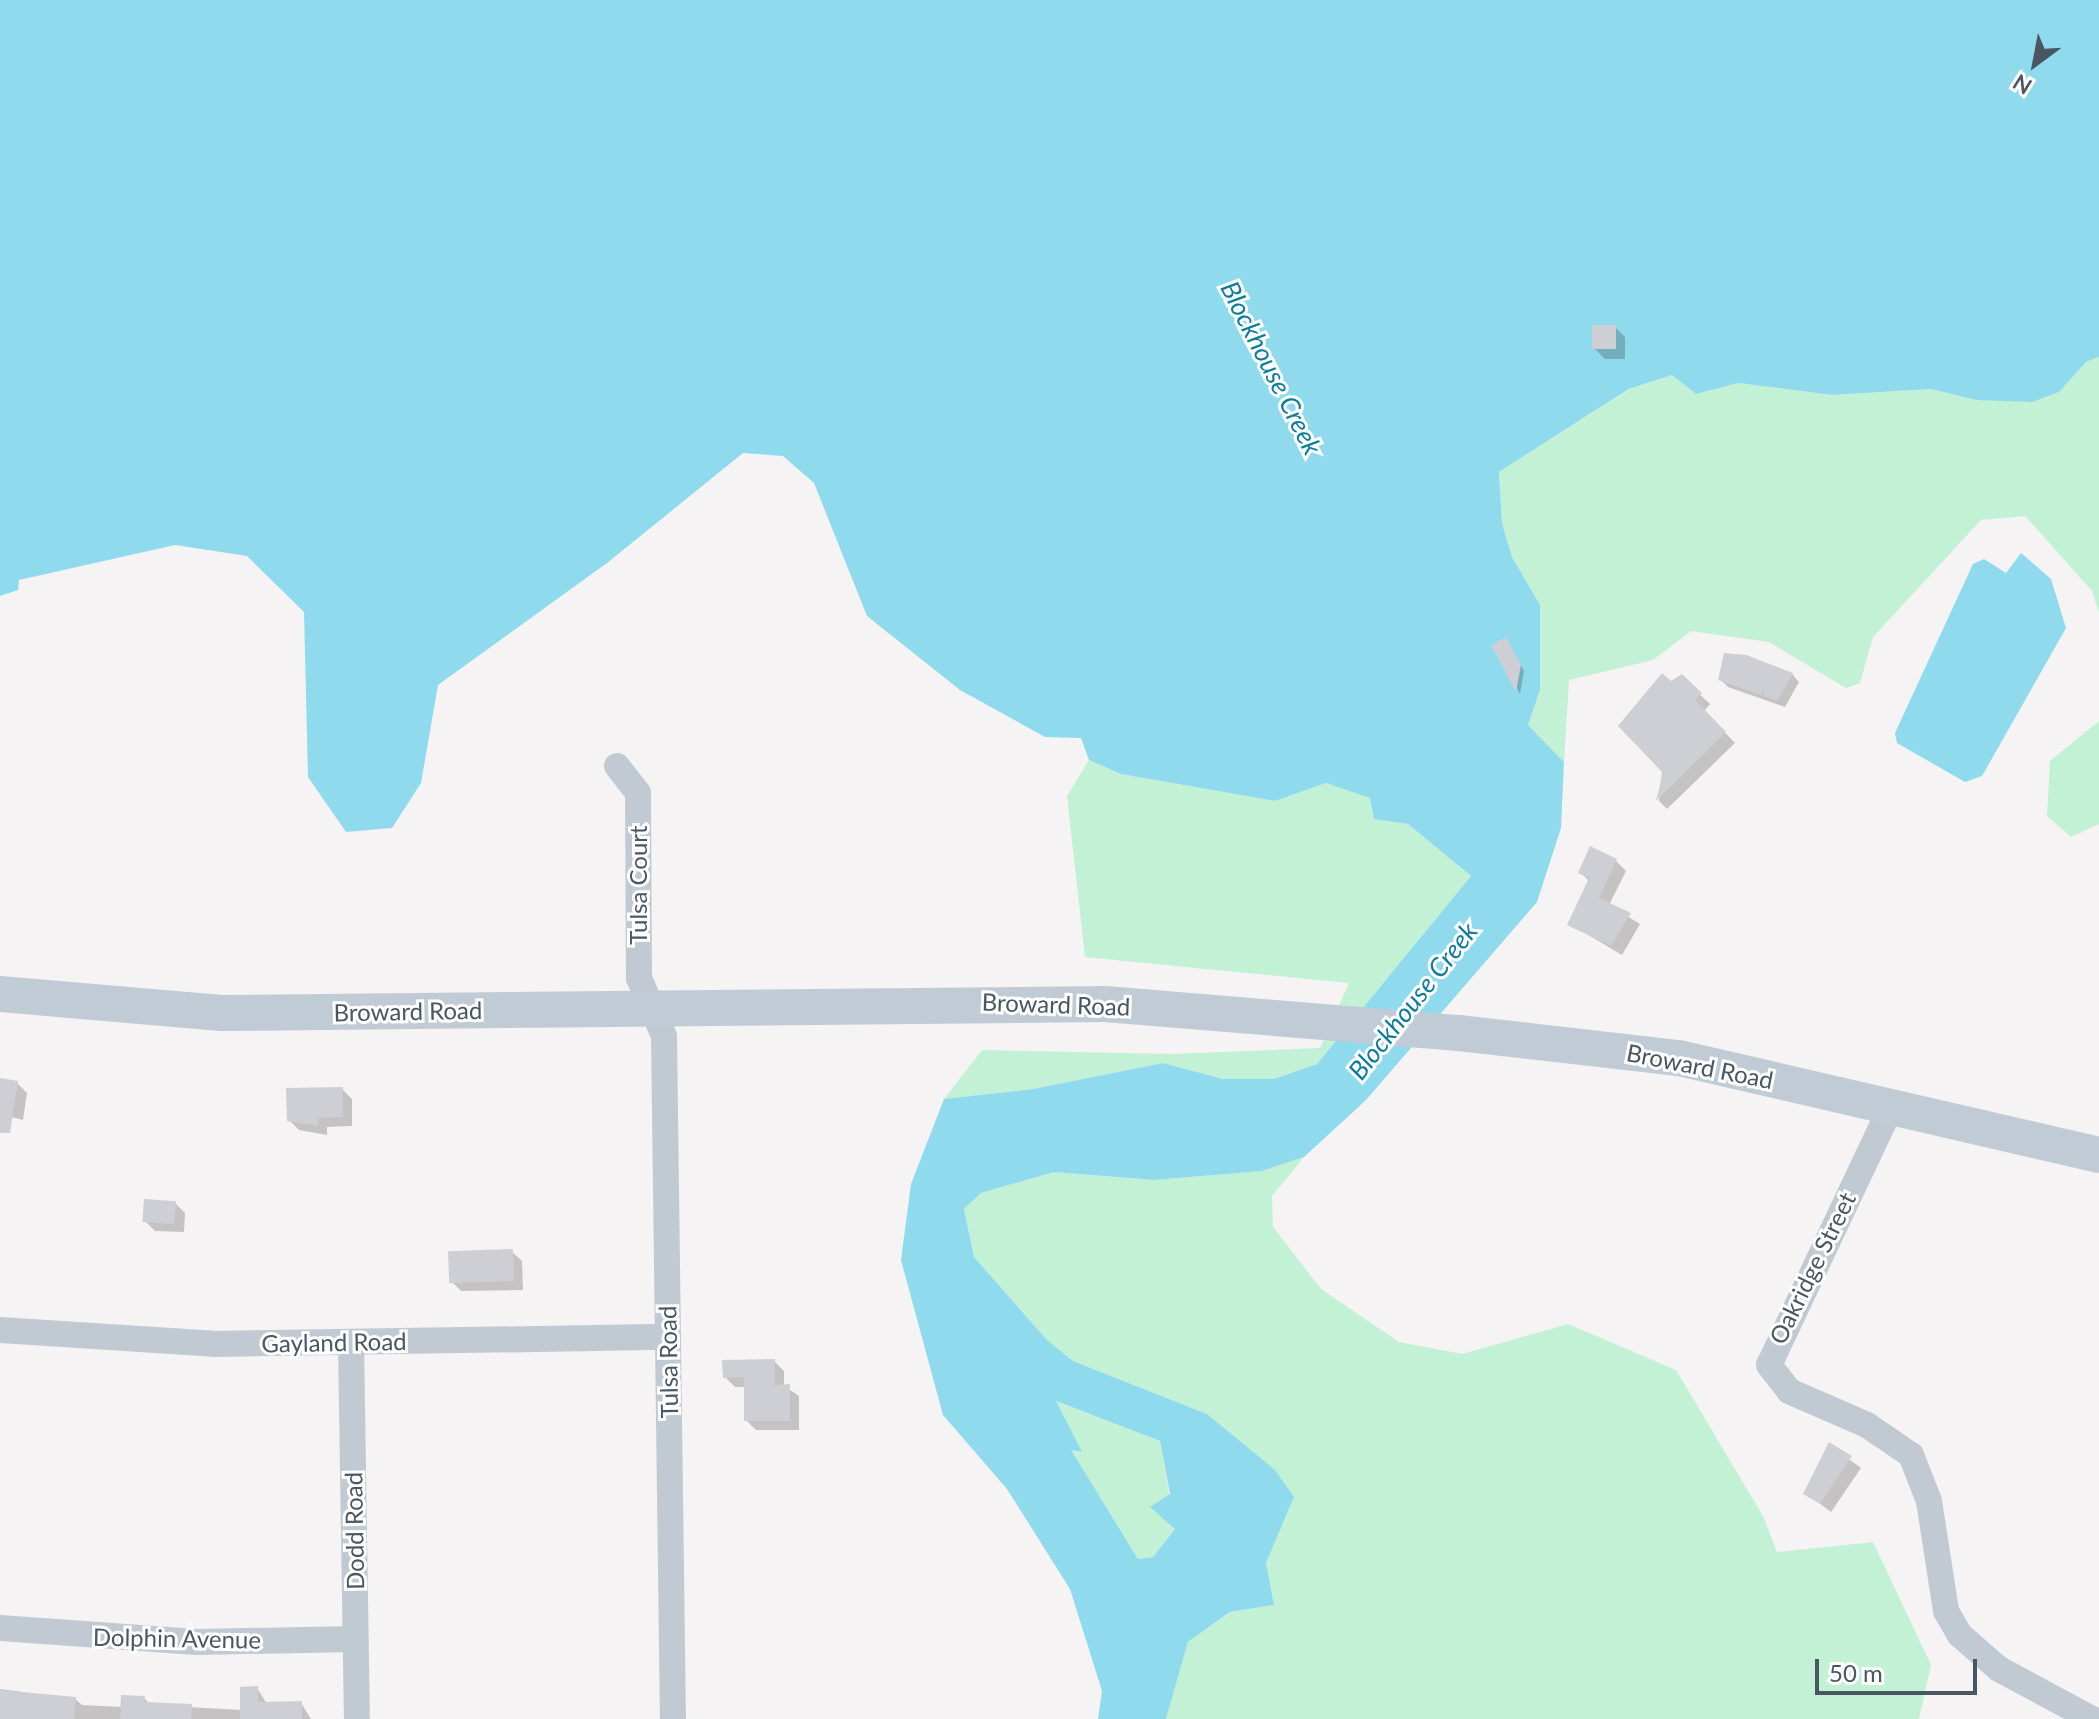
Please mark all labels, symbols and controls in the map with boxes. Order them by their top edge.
north arrow [1995,24,2075,104]
text: N [2008,69,2036,101]
water label: Blockhouse Creek [1214,276,1328,460]
street label: Tulsa Court [624,825,652,945]
water label: Blockhouse Creek [1342,916,1484,1086]
street label: Broward Road [981,987,1131,1021]
street label: Broward Road [333,995,483,1027]
street label: Broward Road [1624,1038,1776,1094]
street label: Oakridge Street [1763,1187,1861,1349]
street label: Tulsa Road [653,1306,683,1418]
street label: Gayland Road [261,1326,407,1358]
street label: Dodd Road [339,1472,369,1590]
street label: Dolphin Avenue [92,1622,262,1654]
scale bar [1819,1643,1981,1693]
text: 50 m [1829,1658,1883,1687]

